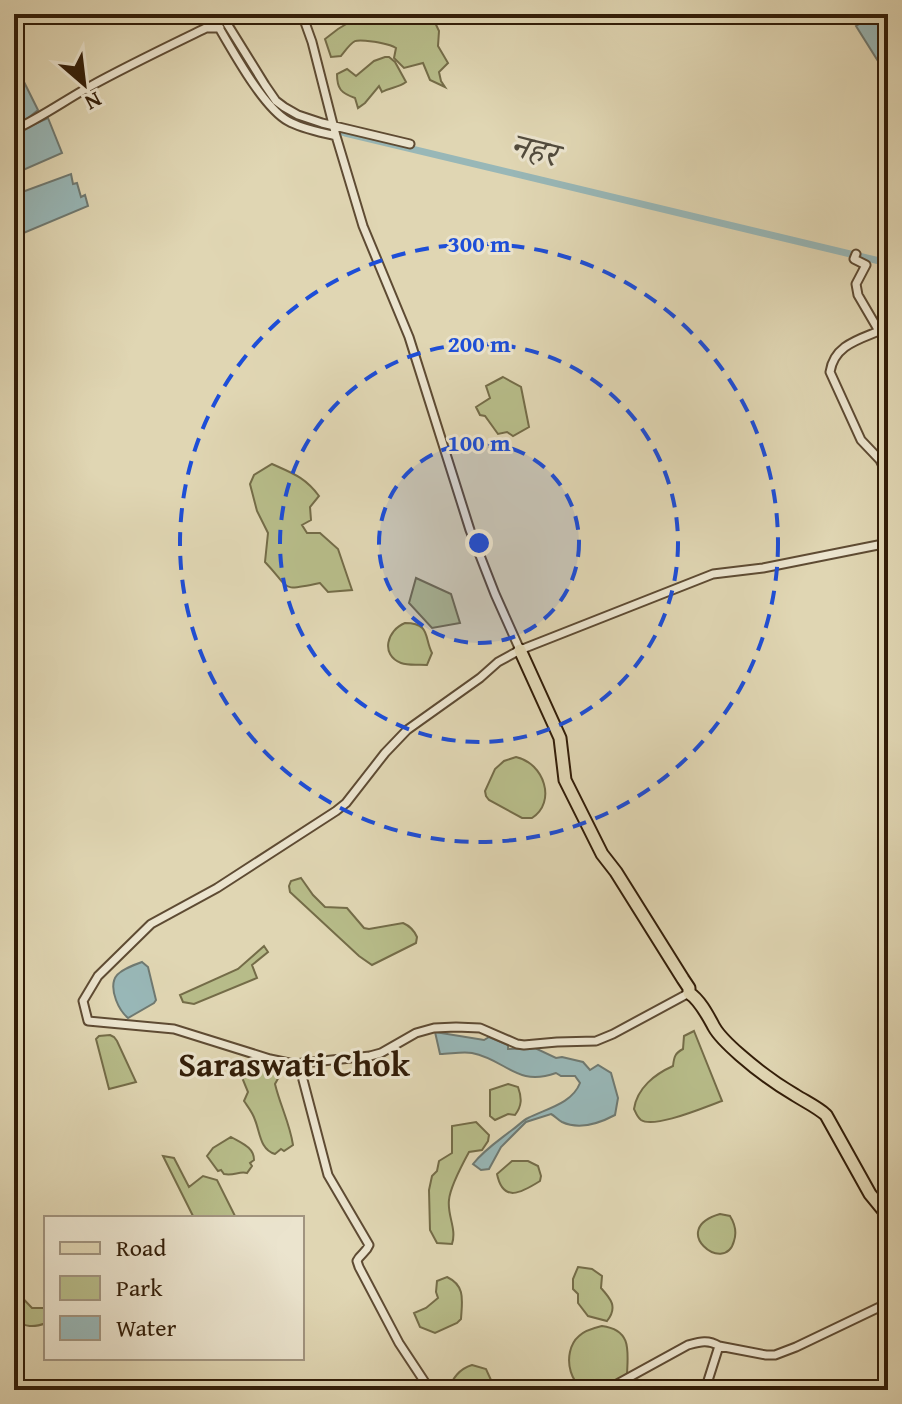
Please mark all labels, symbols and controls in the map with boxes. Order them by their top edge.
north arrow [44,44,124,124]
text: N [79,84,107,119]
water label: नहर [506,119,569,179]
text: 300 m [447,226,511,261]
text: 200 m [447,326,511,361]
text: 100 m [447,425,511,460]
centre of rings [465,529,493,557]
district label: Saraswati Chok [178,1039,410,1088]
legend [44,1216,304,1360]
text: Road [116,1230,166,1265]
text: Park [116,1270,163,1305]
text: Water [116,1310,177,1345]

